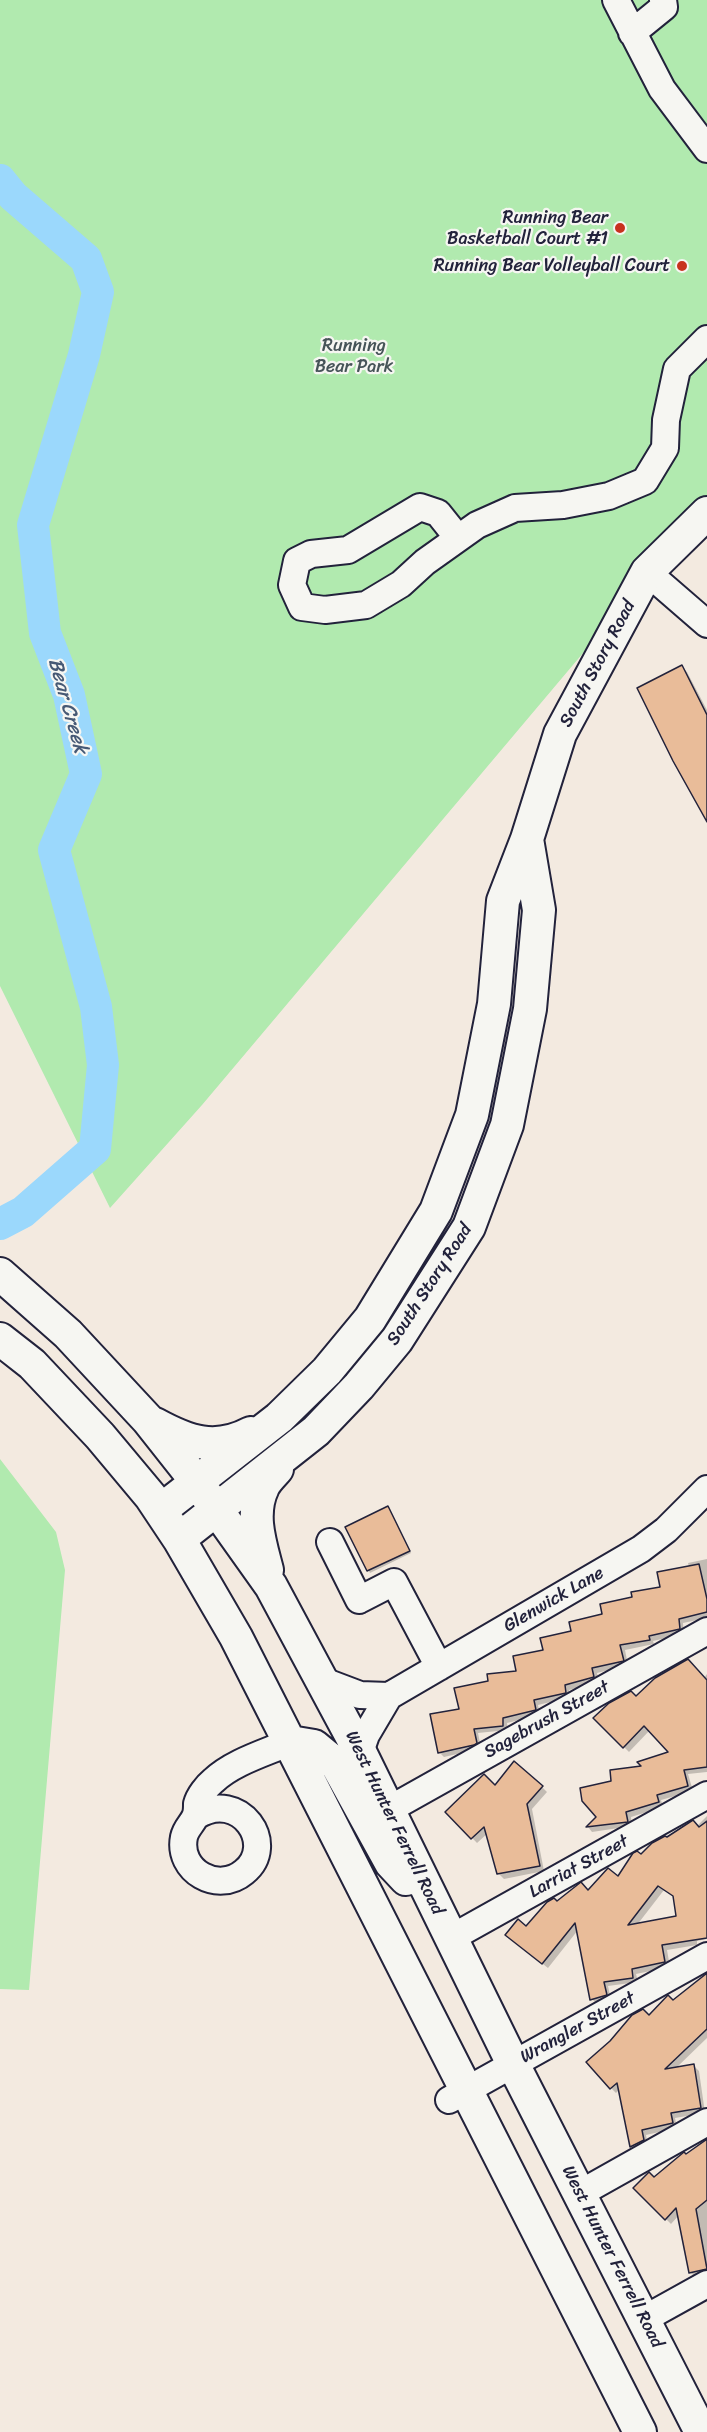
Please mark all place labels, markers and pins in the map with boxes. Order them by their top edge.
place label: Running Bear Basketball Court #1 [447,207,608,250]
marker: Running Bear Basketball Court #1 [613,221,627,235]
place label: Running Bear Volleyball Court [434,255,670,277]
marker: Running Bear Volleyball Court [675,259,689,273]

